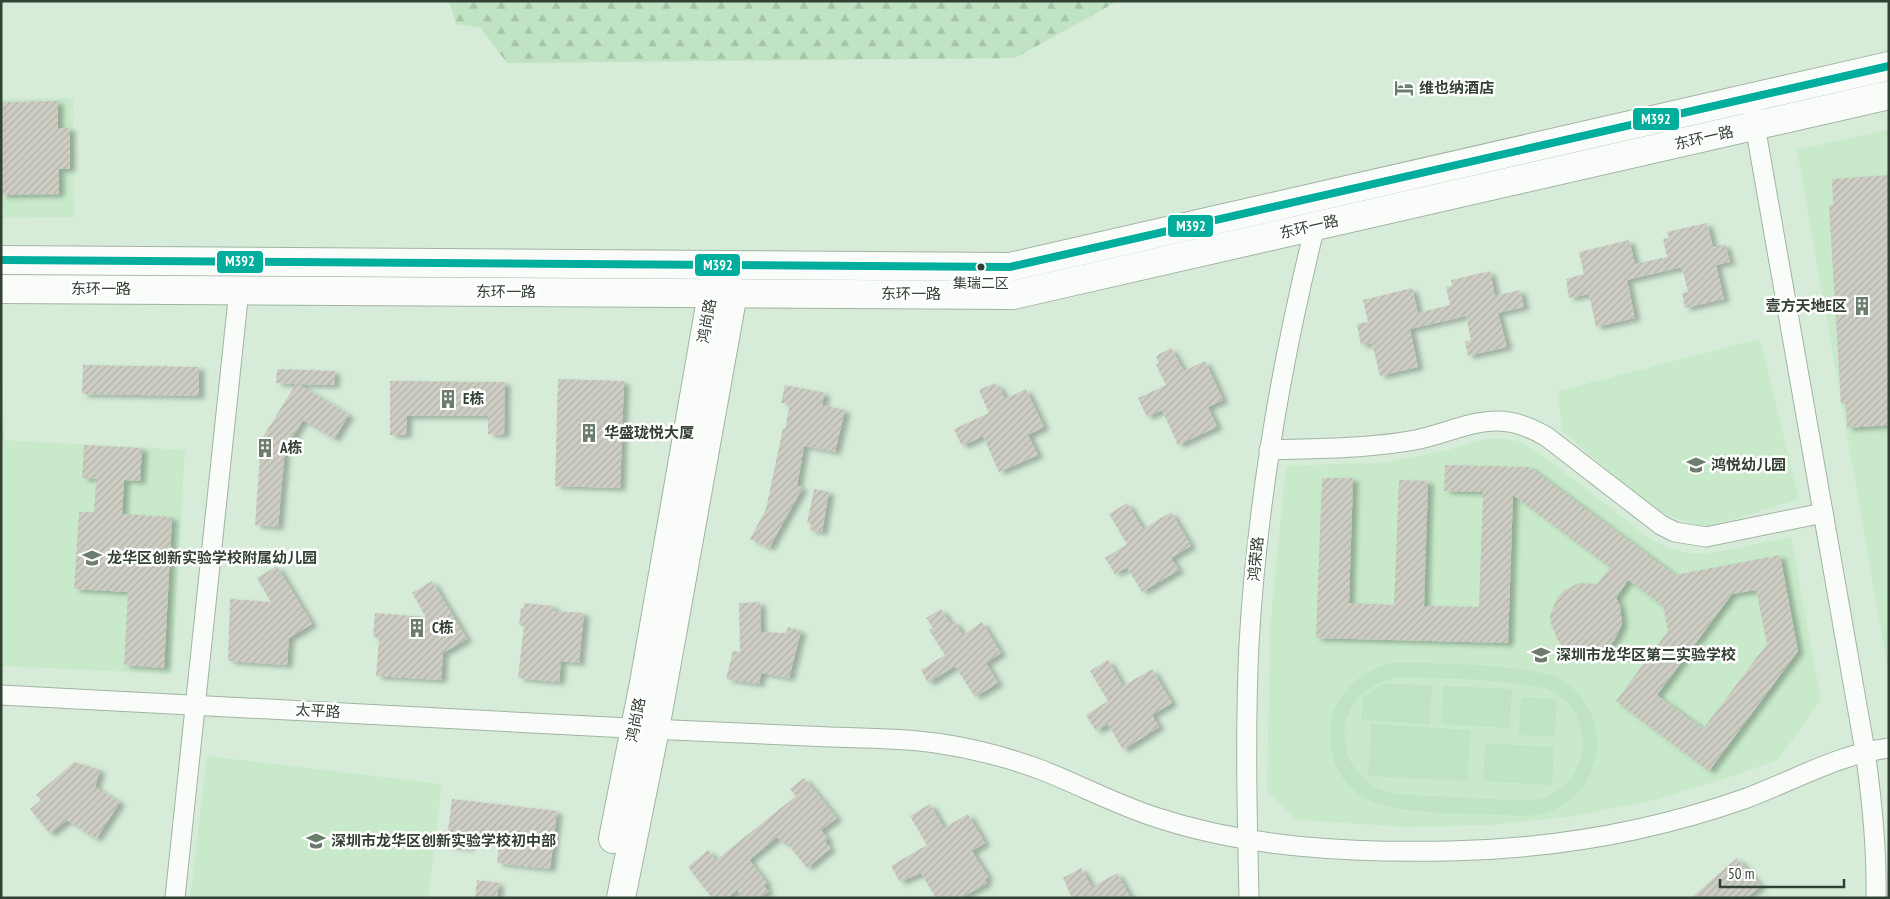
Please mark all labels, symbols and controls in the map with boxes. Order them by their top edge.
hotel icon: 维也纳酒店 [1393,77,1415,99]
place label: 维也纳酒店 [1419,78,1494,97]
line badge: M392 [1632,107,1680,131]
text: M392 [1641,110,1671,128]
street label: 东环一路 [1673,122,1735,154]
street label: 东环一路 [1278,211,1340,243]
line badge: M392 [1167,214,1214,238]
text: M392 [1176,217,1206,235]
line badge: M392 [216,250,264,274]
text: M392 [225,252,255,270]
line badge: M392 [694,253,741,277]
text: M392 [703,256,733,274]
marker: 集瑞二区 [976,262,986,272]
place label: 集瑞二区 [953,274,1009,292]
street label: 东环一路 [71,279,131,298]
street label: 东环一路 [476,282,536,301]
street label: 东环一路 [881,284,941,303]
building icon: 壹方天地E区 [1851,295,1873,317]
place label: 壹方天地E区 [1766,296,1847,315]
street label: 鸿尚路 [693,297,720,345]
building icon: E栋 [437,388,459,410]
place label: E栋 [463,389,484,408]
building icon: 华盛珑悦大厦 [578,422,600,444]
place label: 华盛珑悦大厦 [604,423,694,442]
building icon: A栋 [254,437,276,459]
place label: A栋 [279,438,303,457]
school or university icon: 鸿悦幼儿园 [1685,454,1707,476]
place label: 鸿悦幼儿园 [1711,455,1786,474]
street label: 鸿荣路 [1244,536,1267,582]
school or university icon: 龙华区创新实验学校附属幼儿园 [81,547,103,569]
place label: 龙华区创新实验学校附属幼儿园 [107,548,317,567]
building icon: C栋 [406,617,428,639]
place label: C栋 [432,618,454,637]
school or university icon: 深圳市龙华区第二实验学校 [1530,644,1552,666]
place label: 深圳市龙华区第二实验学校 [1556,645,1736,664]
street label: 鸿尚路 [622,696,649,744]
street label: 太平路 [295,700,341,721]
school or university icon: 深圳市龙华区创新实验学校初中部 [305,830,327,852]
place label: 深圳市龙华区创新实验学校初中部 [331,831,556,850]
scale bar [1720,856,1844,888]
text: 50 m [1728,864,1754,883]

